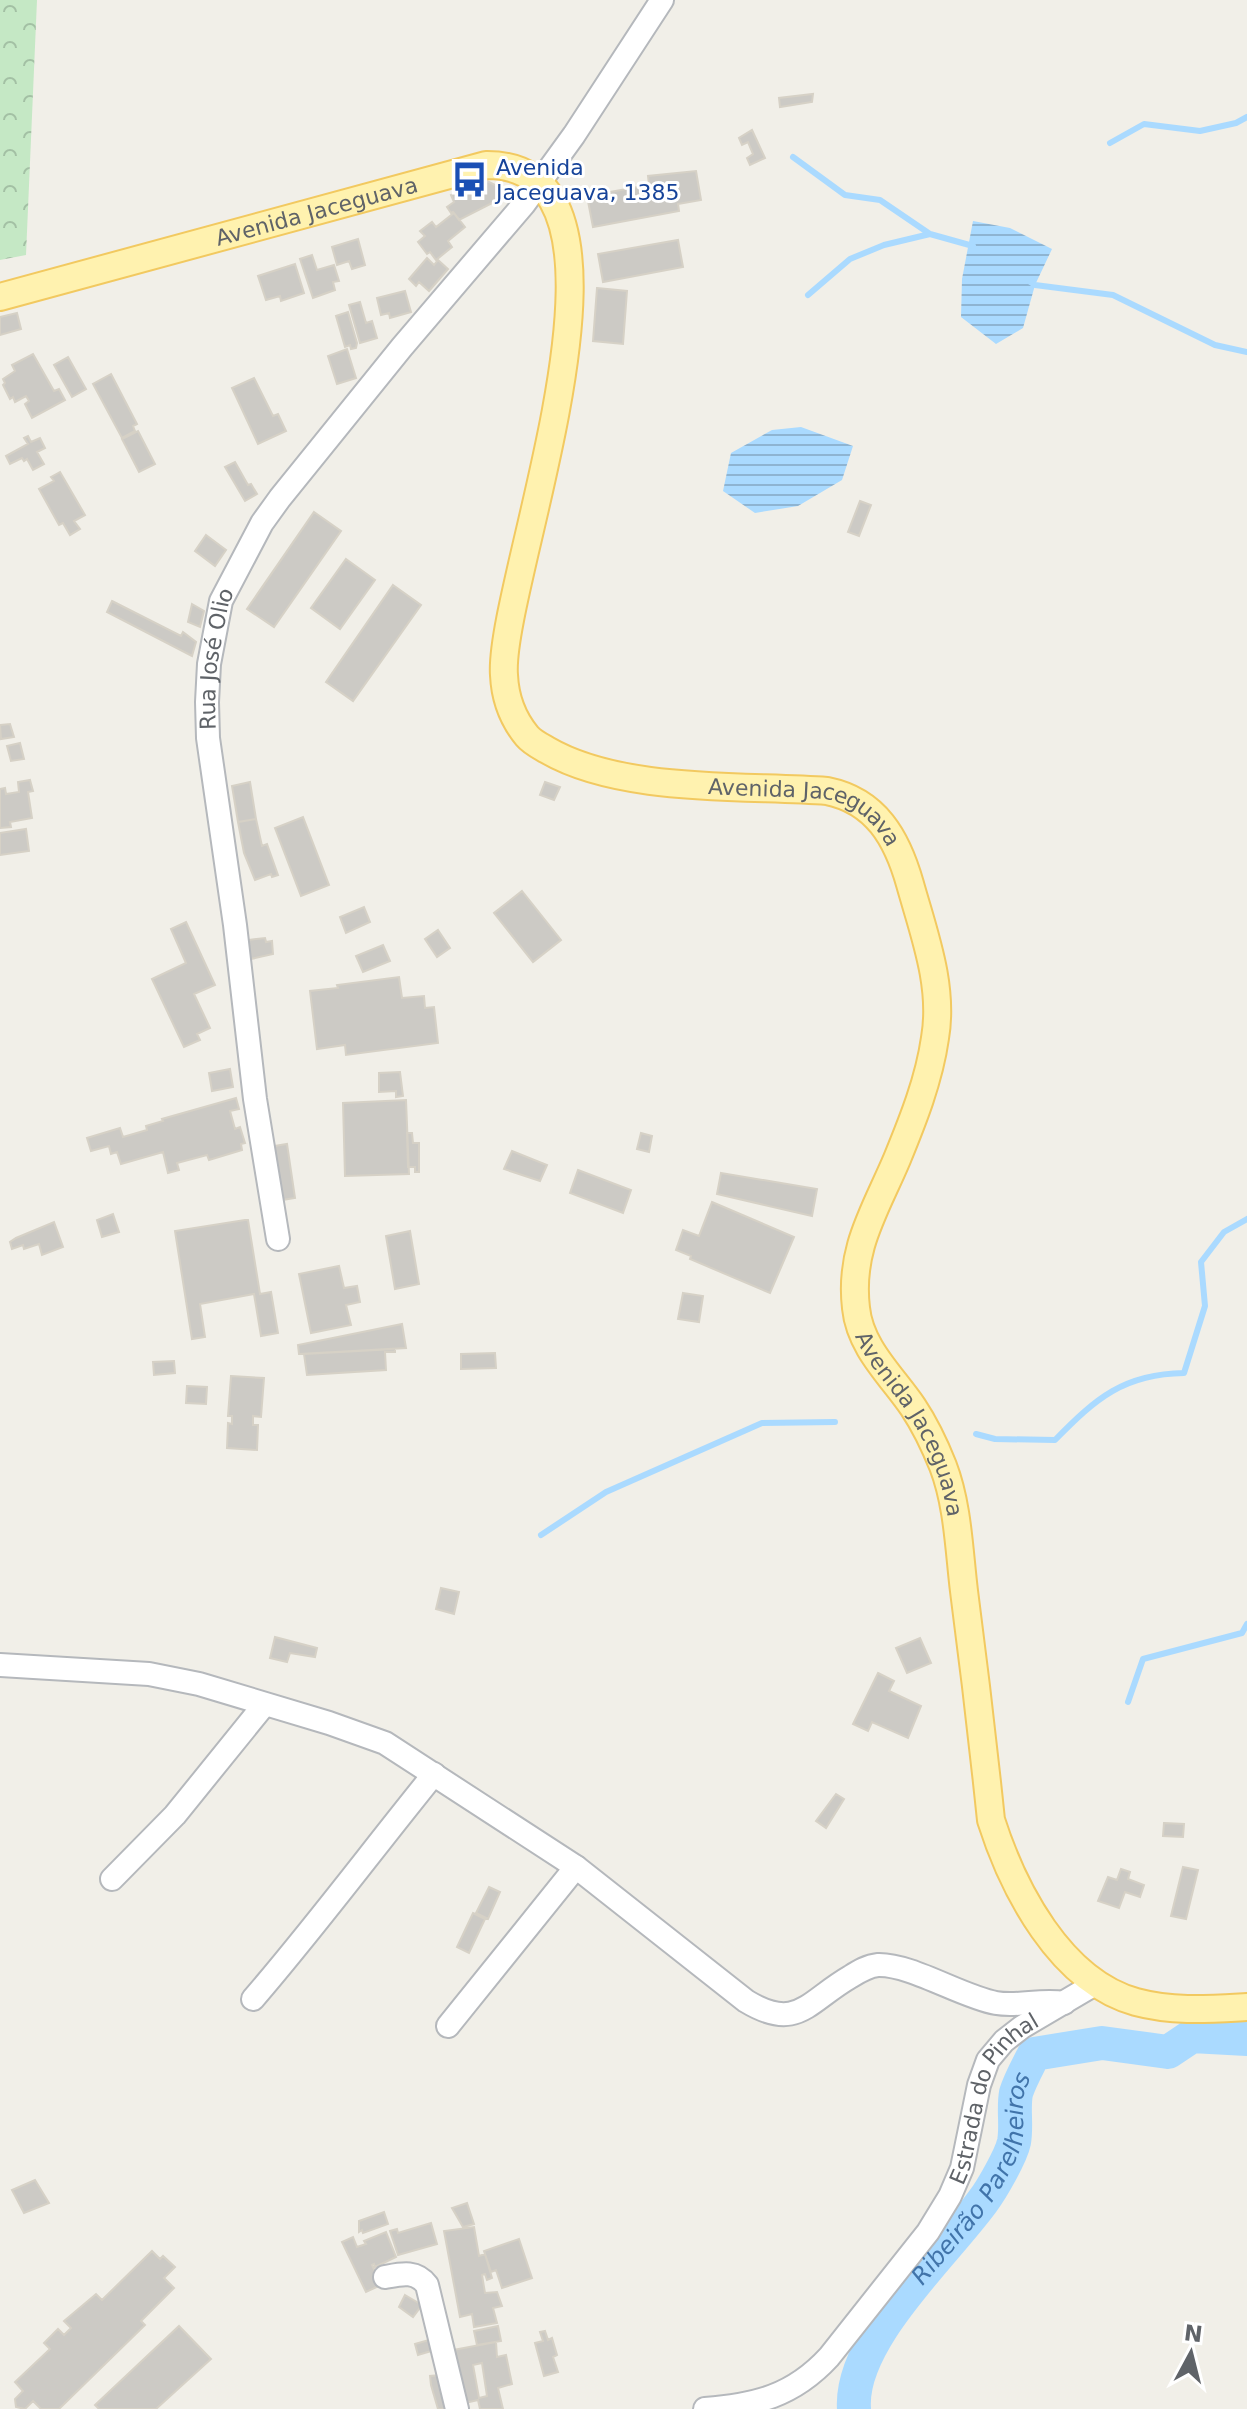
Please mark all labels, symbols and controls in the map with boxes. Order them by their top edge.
place label: Avenida Jaceguava, 1385 [494,155,679,205]
bus stop icon: Avenida Jaceguava, 1385 [451,161,489,199]
street label: Avenida Jaceguava [213,172,420,250]
street label: Rua José Olio [194,583,238,730]
street label: Avenida Jaceguava [707,774,906,850]
street label: Avenida Jaceguava [851,1327,968,1518]
street label: Estrada do Pinhal [944,2008,1043,2188]
water label: Ribeirão Parelheiros [906,2068,1037,2290]
north arrow [1151,2313,1231,2393]
text: N [1183,2320,1204,2347]

